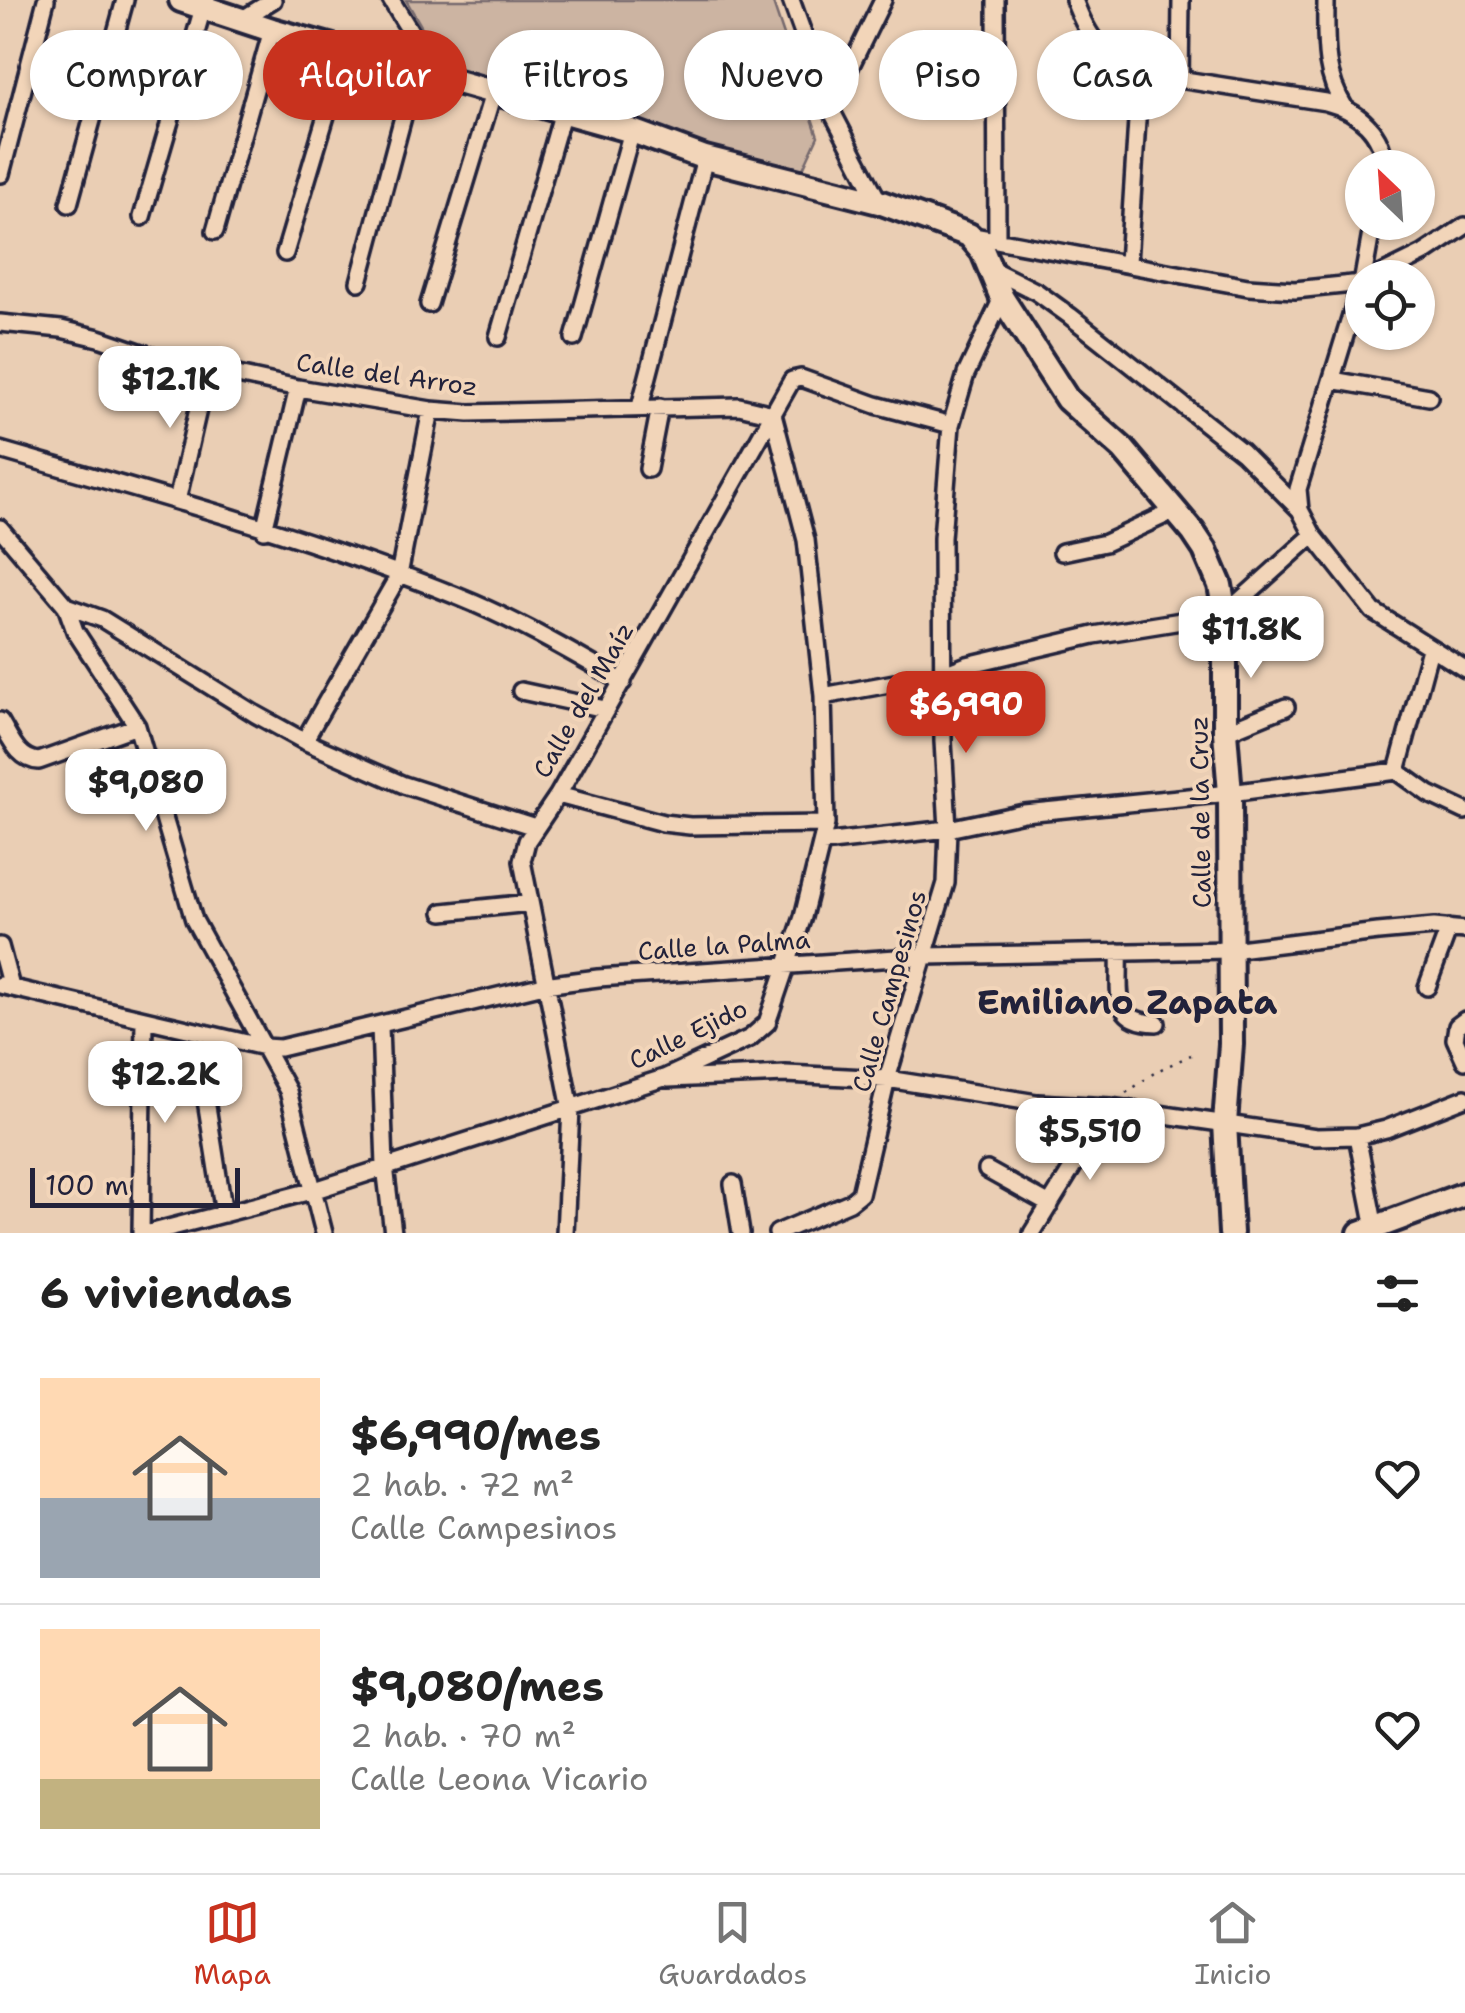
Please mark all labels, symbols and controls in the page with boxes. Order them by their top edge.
chip: Comprar [30,30,243,120]
chip: Alquilar [263,30,467,120]
chip: Filtros [487,30,664,120]
chip: Nuevo [684,30,859,120]
chip: Piso [879,30,1017,120]
chip: Casa [1037,30,1188,120]
north arrow [1345,150,1435,240]
map controls [1345,150,1435,350]
button: locate [1345,260,1435,350]
street label: Calle del Arroz [294,344,480,404]
pin: $12.1K [89,346,251,431]
text: $12.1K [120,357,220,400]
pin: $11.8K [1170,596,1332,681]
text: $11.8K [1201,607,1301,650]
street label: Calle del Maíz [525,616,641,784]
pin: $6,990 [885,671,1047,756]
text: $6,990 [908,682,1024,725]
street label: Calle de la Cruz [1181,716,1219,908]
pin: $9,080 [65,749,227,834]
text: $9,080 [87,760,205,803]
street label: Calle Campesinos [844,886,934,1096]
street label: Calle la Palma [637,922,812,968]
district label: Emiliano Zapata [976,978,1278,1025]
street label: Calle Ejido [623,991,753,1077]
pin: $12.2K [84,1041,246,1126]
text: $12.2K [110,1052,220,1095]
pin: $5,510 [1009,1098,1171,1183]
text: $5,510 [1038,1109,1142,1152]
scale bar [30,1163,240,1208]
text: 100 m [45,1166,129,1204]
text: 6 viviendas [40,1265,292,1321]
icon: filters [1370,1266,1425,1321]
text: $6,990/mes [350,1407,601,1463]
icon: home [120,1418,240,1538]
icon: heart [1370,1451,1425,1506]
text: 2 hab. · 72 m² [350,1463,574,1506]
text: Calle Campesinos [350,1506,617,1549]
text: $9,080/mes [350,1658,604,1714]
icon: home [120,1669,240,1789]
icon: heart [1370,1702,1425,1757]
text: 2 hab. · 70 m² [350,1714,576,1757]
text: Calle Leona Vicario [350,1757,648,1800]
tab: Mapa [194,1895,271,1993]
tab: Guardados [658,1895,807,1993]
tab: Inicio [1195,1895,1271,1993]

